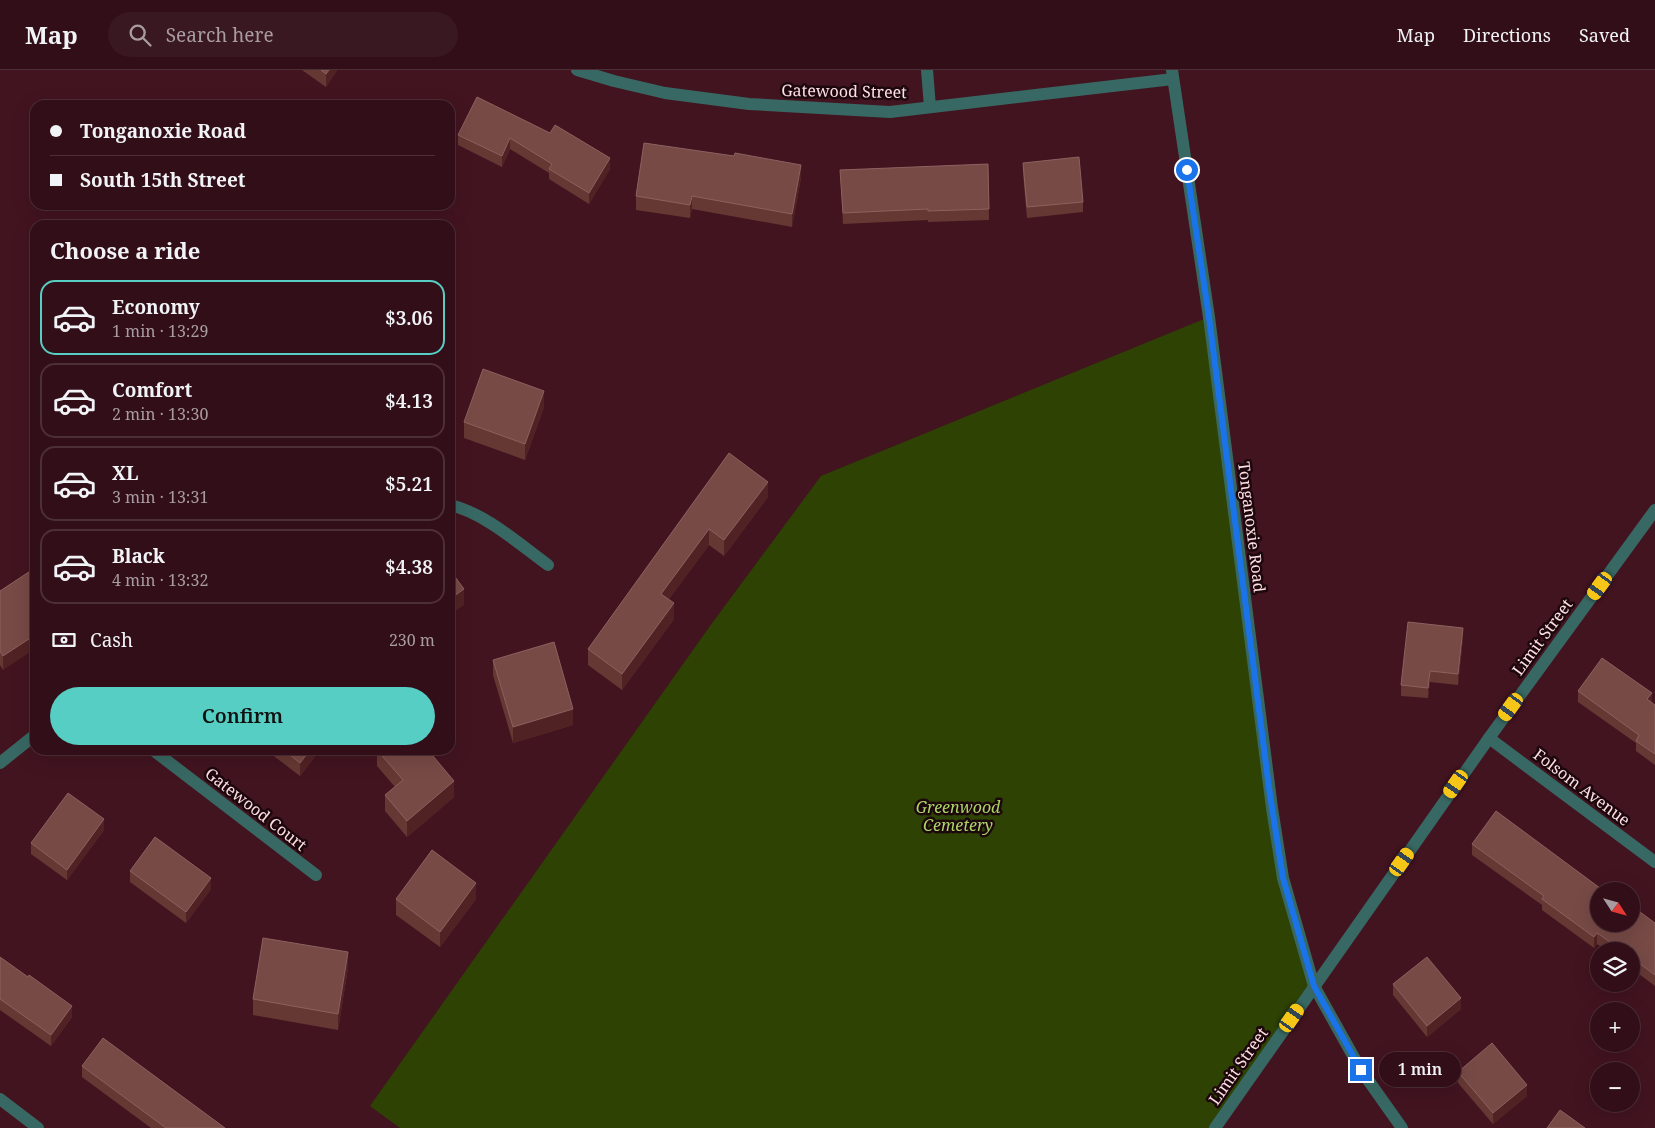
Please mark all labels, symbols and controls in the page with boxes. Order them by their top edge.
search box [108,12,458,57]
text: Map [25,18,78,51]
icon: search [126,21,154,49]
text: Search here [166,22,274,48]
text: Map [1397,23,1435,47]
text: Directions [1463,23,1551,47]
text: Saved [1579,23,1630,47]
street label: Gatewood Street [781,79,907,103]
text: Tonganoxie Road [80,118,246,144]
route start [1176,159,1198,181]
text: South 15th Street [80,167,246,193]
text: Choose a ride [50,235,200,265]
text: Economy [112,294,200,320]
icon: car [52,295,97,340]
text: $3.06 [385,305,433,331]
text: 1 min · 13:29 [112,320,208,342]
text: Comfort [112,377,192,403]
icon: car [52,378,97,423]
text: $4.13 [385,388,433,414]
text: 2 min · 13:30 [112,403,208,425]
text: XL [112,460,138,486]
street label: Tonganoxie Road [1233,460,1271,594]
icon: car [52,461,97,506]
text: $5.21 [385,471,433,497]
text: 3 min · 13:31 [112,486,208,508]
text: Black [112,543,165,569]
icon: car [52,544,97,589]
text: $4.38 [385,554,433,580]
text: 4 min · 13:32 [112,569,208,591]
car [1585,569,1614,603]
street label: Limit Street [1507,594,1577,680]
icon: cash [50,626,78,654]
text: Cash [90,627,133,653]
text: 230 m [389,629,435,651]
button: Confirm [50,687,435,745]
car [1496,690,1525,724]
street label: Folsom Avenue [1529,743,1635,831]
street label: Gatewood Court [201,762,312,856]
car [1441,767,1470,801]
park label: Greenwood Cemetery [916,796,1001,836]
car [1387,845,1416,879]
north arrow [1590,882,1640,932]
map controls [1590,882,1640,1112]
button: layers [1590,942,1640,992]
car [1277,1001,1306,1035]
button: + [1590,1002,1640,1052]
street label: Limit Street [1203,1023,1273,1109]
callout: 1 min [1378,1052,1461,1088]
text: 1 min [1398,1058,1442,1080]
route end [1350,1059,1372,1081]
button: − [1590,1062,1640,1112]

